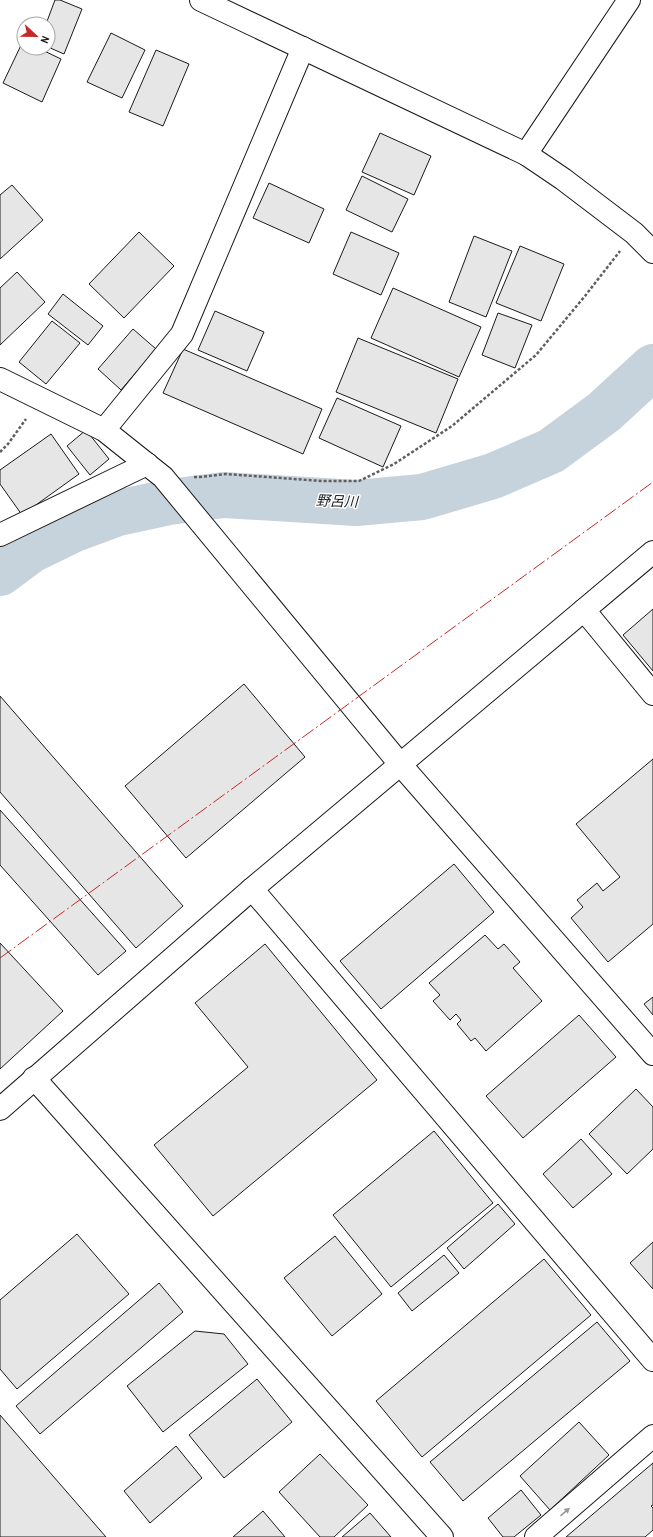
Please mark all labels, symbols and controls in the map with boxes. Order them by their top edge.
north arrow [16,16,56,56]
text: N [38,34,53,45]
water label: 野呂川 [316,491,360,511]
one-way arrow [560,1507,571,1516]

